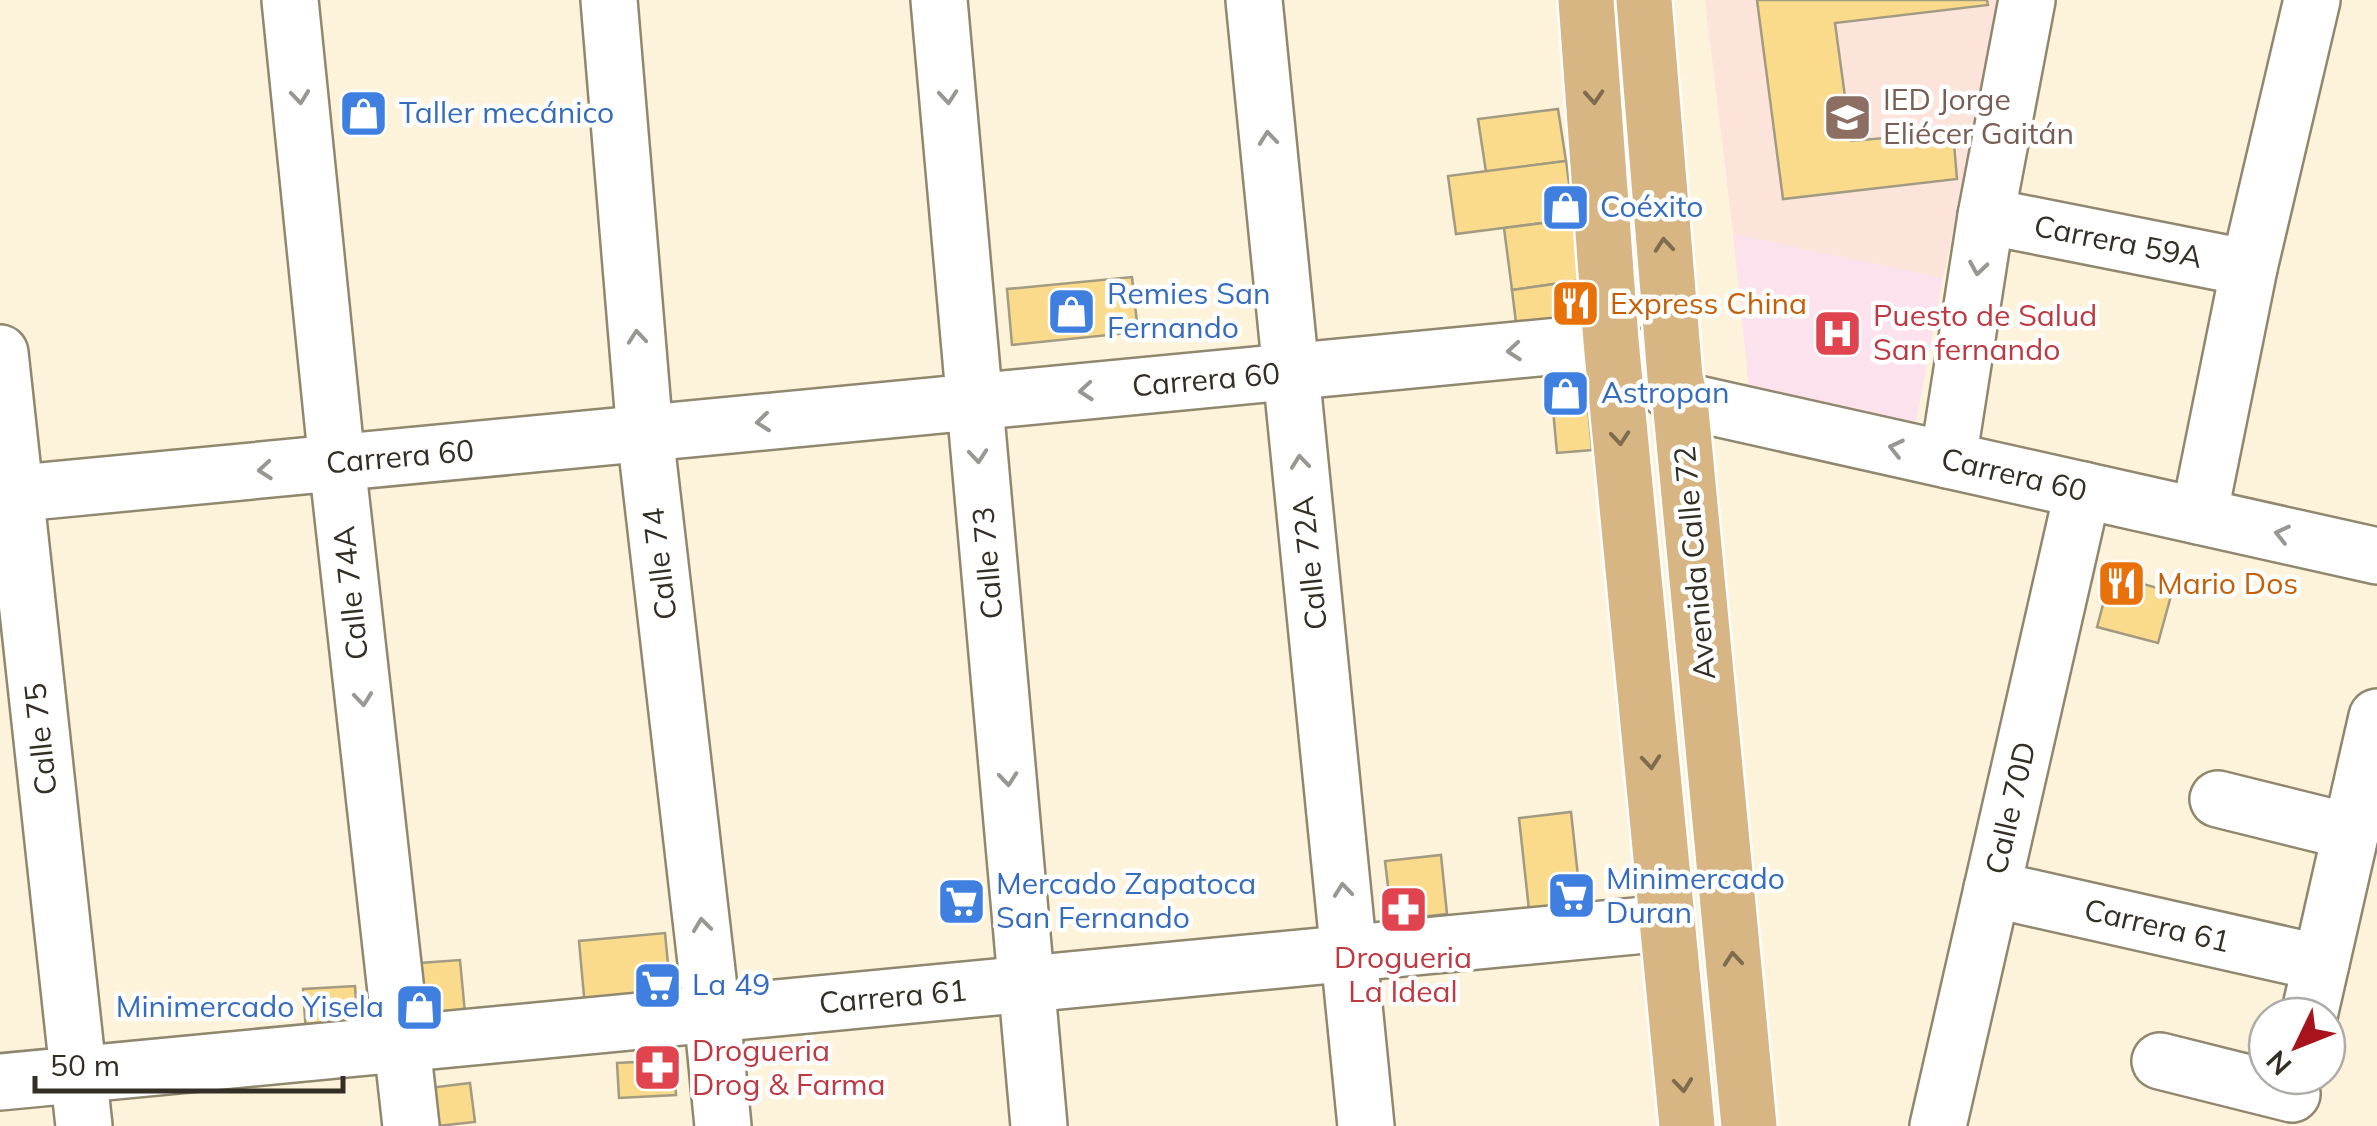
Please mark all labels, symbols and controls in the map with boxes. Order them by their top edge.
place label: IED Jorge Eliécer Gaitán [1883,80,2074,152]
shop icon: Taller mecánico [338,87,390,139]
one-way arrow [289,89,310,105]
one-way arrow [937,90,959,106]
one-way arrow [1583,90,1604,106]
school or university icon: IED Jorge Eliécer Gaitán [1822,91,1874,143]
place label: Taller mecánico [399,93,614,131]
one-way arrow [1257,130,1279,146]
shop icon: Coéxito [1539,181,1591,233]
place label: Coéxito [1600,187,1703,225]
street label: Carrera 59A [2031,206,2206,276]
one-way arrow [1654,237,1676,253]
one-way arrow [1968,260,1989,276]
place label: Remies San Fernando [1107,274,1271,346]
restaurant icon: Express China [1549,278,1601,330]
place label: Express China [1610,284,1807,322]
shop icon: Remies San Fernando [1046,285,1098,337]
place label: Puesto de Salud San fernando [1873,296,2097,368]
hospital icon: Puesto de Salud San fernando [1812,307,1864,359]
one-way arrow [627,328,649,344]
one-way arrow [1506,339,1522,361]
street label: Carrera 60 [1130,354,1282,404]
shop icon: Astropan [1540,367,1592,419]
place label: Astropan [1601,373,1730,411]
one-way arrow [1078,380,1094,402]
one-way arrow [754,411,770,433]
street label: Carrera 60 [324,431,476,481]
one-way arrow [1609,431,1631,447]
one-way arrow [1888,439,1905,460]
street label: Carrera 60 [1938,439,2091,509]
street label: Avenida Calle 72 [1665,445,1723,681]
one-way arrow [967,448,989,464]
one-way arrow [1290,453,1311,469]
one-way arrow [257,458,273,480]
street label: Calle 72A [1283,494,1335,632]
street label: Calle 73 [963,505,1011,621]
street label: Calle 74 [633,506,685,622]
street label: Calle 74A [324,524,376,662]
one-way arrow [2274,525,2291,546]
restaurant icon: Mario Dos [2096,558,2148,610]
place label: Mario Dos [2157,564,2298,602]
street label: Calle 75 [15,681,65,797]
one-way arrow [352,691,373,707]
street label: Calle 70D [1976,738,2044,878]
one-way arrow [1639,754,1661,770]
one-way arrow [997,772,1019,788]
place label: Minimercado Duran [1606,859,1785,931]
place label: Mercado Zapatoca San Fernando [996,864,1256,936]
supermarket icon: Minimercado Duran [1545,870,1597,922]
supermarket icon: Mercado Zapatoca San Fernando [935,875,987,927]
one-way arrow [1332,881,1354,897]
pharmacy icon: Drogueria La Ideal [1377,883,1429,935]
street label: Carrera 61 [2081,890,2234,960]
one-way arrow [692,916,713,932]
place label: Drogueria La Ideal [1334,938,1472,1010]
one-way arrow [1723,951,1744,967]
supermarket icon: La 49 [631,959,683,1011]
place label: La 49 [692,965,770,1003]
street label: Carrera 61 [817,971,969,1021]
shop icon: Minimercado Yisela [393,981,445,1033]
place label: Minimercado Yisela [116,987,384,1025]
north arrow [2247,996,2347,1096]
scale bar [35,1031,342,1093]
place label: Drogueria Drog & Farma [692,1031,886,1103]
pharmacy icon: Drogueria Drog & Farma [631,1042,683,1094]
text: N [2258,1044,2298,1083]
text: 50 m [50,1046,120,1084]
one-way arrow [1671,1078,1693,1094]

